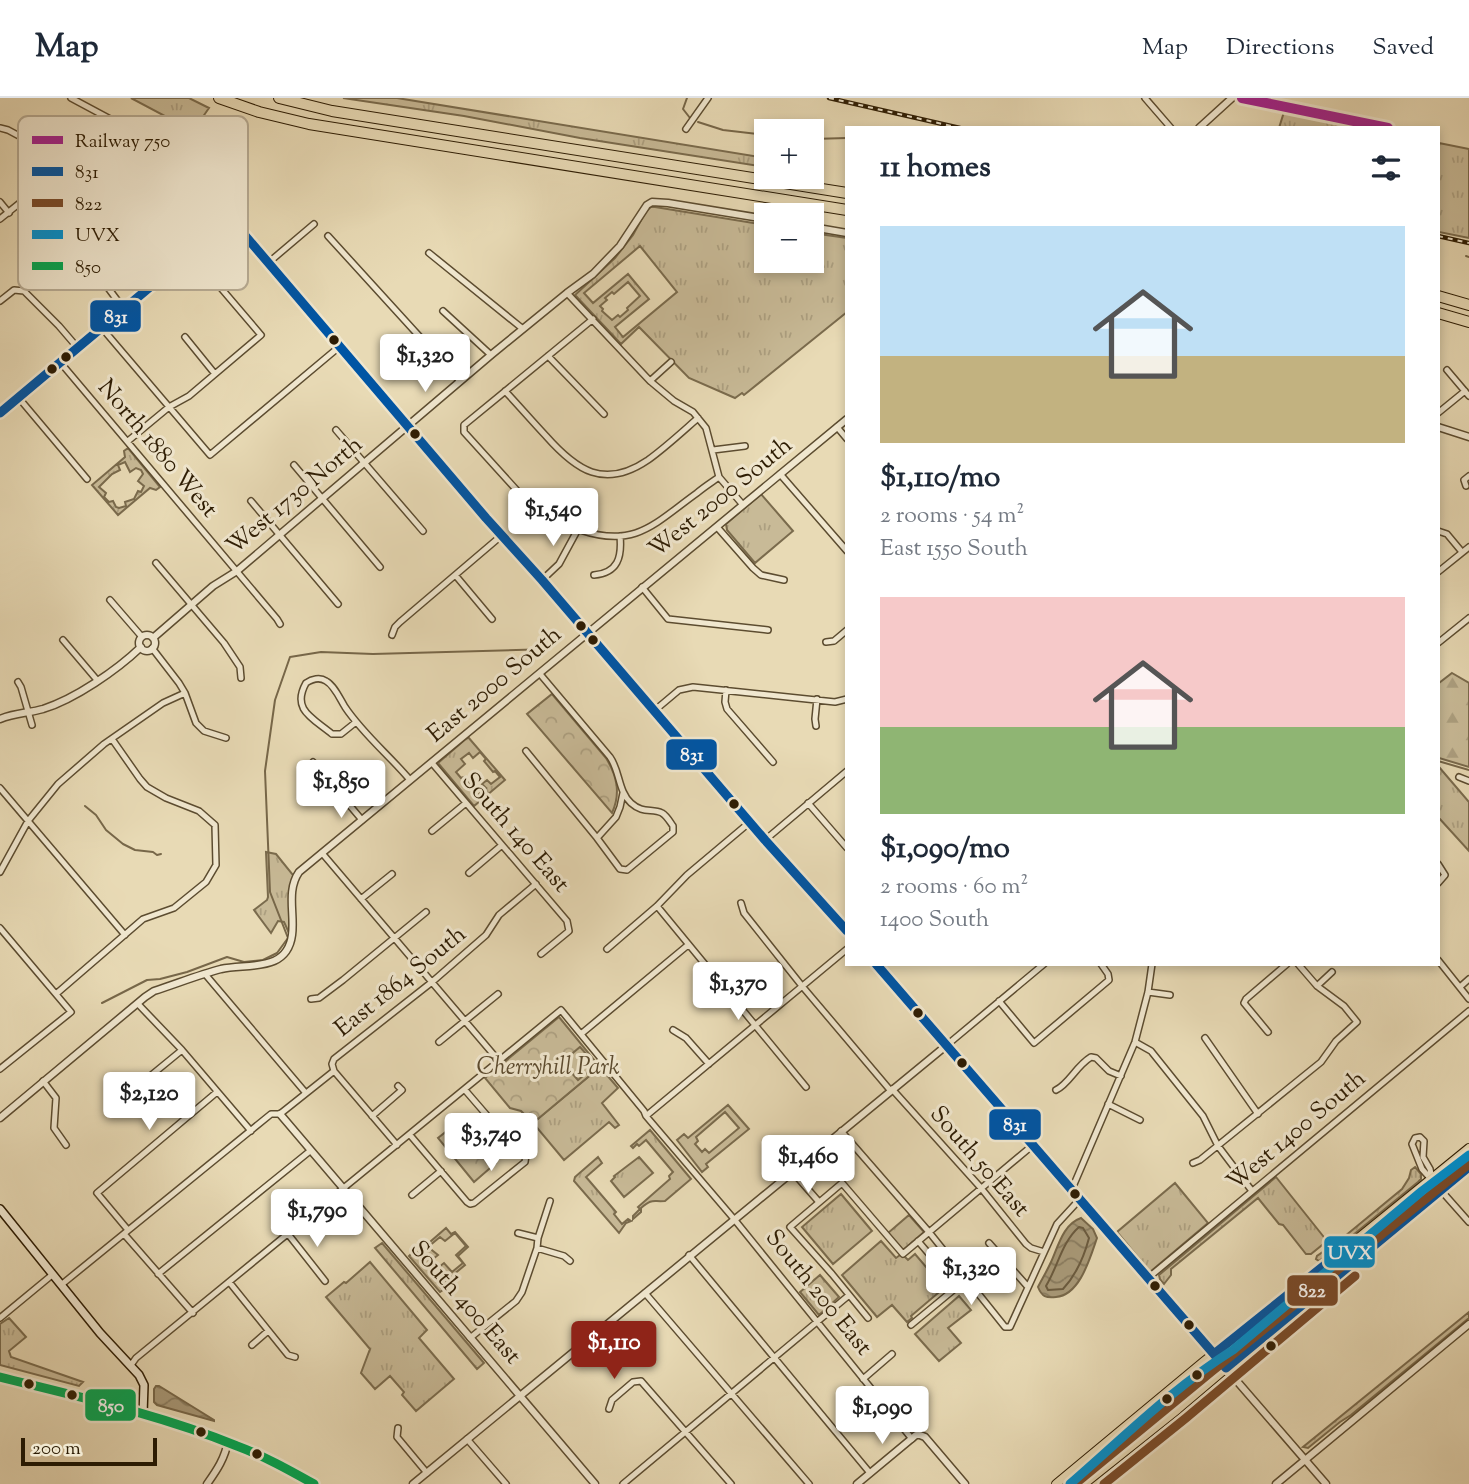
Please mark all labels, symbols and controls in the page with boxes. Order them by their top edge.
text: Map [35,24,99,72]
text: Map [1142,31,1188,65]
text: Directions [1226,31,1334,65]
text: Saved [1372,31,1434,65]
legend [18,116,248,290]
map controls [754,119,824,273]
button: + [754,119,824,189]
text: Railway 750 [75,129,170,156]
text: 11 homes [880,147,991,190]
icon: filters [1367,149,1405,187]
text: 831 [75,160,99,187]
text: 822 [75,192,102,219]
button: − [754,203,824,273]
text: UVX [75,223,120,250]
text: 850 [75,255,101,282]
icon: home [1080,271,1206,397]
line badge: 831 [89,299,142,333]
text: 831 [104,305,128,332]
unlabelled marker [327,333,341,347]
pin: $1,320 [368,334,482,394]
text: $1,320 [396,340,454,373]
unlabelled marker [59,350,73,364]
unlabelled marker [45,362,59,376]
street label: North 1880 West [89,372,225,526]
unlabelled marker [408,427,422,441]
street label: West 1730 North [219,429,371,563]
street label: West 2000 South [642,429,800,567]
text: $1,110/mo [880,457,1000,500]
pin: $1,540 [496,489,610,548]
text: $1,540 [524,494,582,527]
text: 2 rooms · 54 m² [880,500,1024,533]
text: East 1550 South [880,533,1028,566]
street label: East 2000 South [420,619,570,751]
unlabelled marker [574,619,588,633]
unlabelled marker [586,633,600,647]
icon: home [1080,642,1206,768]
line badge: 831 [665,738,718,771]
text: 831 [680,743,704,770]
pin: $1,850 [284,760,398,820]
street label: South 140 East [453,765,577,901]
text: $1,850 [312,766,370,799]
unlabelled marker [727,797,741,811]
text: $1,090/mo [880,828,1010,871]
text: 2 rooms · 60 m² [880,871,1028,904]
text: 1400 South [880,904,989,937]
street label: East 1864 South [328,918,474,1046]
pin: $1,370 [681,962,795,1022]
text: $1,370 [709,968,767,1001]
unlabelled marker [911,1006,925,1020]
park label: Cherryhill Park [476,1051,620,1085]
unlabelled marker [955,1056,969,1070]
street label: West 1400 South [1220,1063,1374,1199]
pin: $2,120 [92,1072,206,1132]
text: $2,120 [119,1078,179,1111]
street label: South 50 East [921,1099,1037,1225]
line badge: 831 [988,1108,1042,1141]
text: 831 [1003,1113,1027,1140]
pin: $3,740 [434,1114,548,1173]
text: $3,740 [461,1119,521,1152]
pin: $1,460 [751,1136,865,1195]
text: $1,460 [778,1141,838,1174]
unlabelled marker [1068,1187,1082,1201]
pin: $1,790 [260,1190,374,1249]
text: $1,790 [287,1195,347,1228]
street label: South 200 East [756,1223,880,1363]
street label: South 400 East [402,1234,528,1372]
line badge: UVX [1323,1235,1376,1269]
text: UVX [1327,1241,1373,1268]
pin: $1,320 [914,1248,1028,1307]
text: $1,320 [942,1253,1000,1286]
line badge: 822 [1286,1274,1339,1307]
unlabelled marker [1148,1279,1162,1293]
text: 822 [1298,1279,1326,1306]
unlabelled marker [1182,1318,1196,1332]
pin: $1,110 [557,1322,671,1381]
text: $1,110 [587,1327,641,1360]
unlabelled marker [1264,1339,1278,1353]
unlabelled marker [1190,1368,1204,1382]
unlabelled marker [22,1377,36,1391]
pin: $1,090 [825,1386,939,1446]
unlabelled marker [65,1388,79,1402]
line badge: 850 [84,1388,137,1422]
text: $1,090 [852,1392,912,1425]
unlabelled marker [1160,1392,1174,1406]
text: 850 [98,1394,124,1421]
unlabelled marker [194,1425,208,1439]
scale bar [21,1435,158,1467]
text: 200 m [32,1436,81,1463]
unlabelled marker [250,1447,264,1461]

